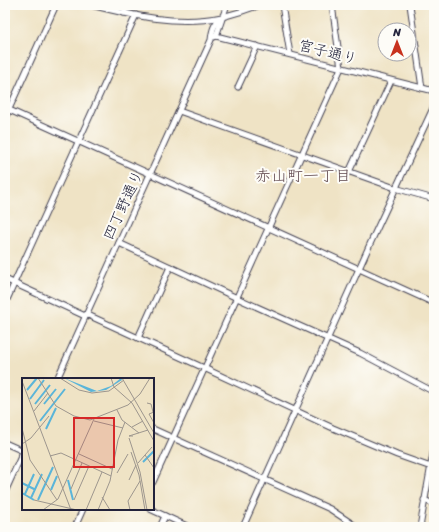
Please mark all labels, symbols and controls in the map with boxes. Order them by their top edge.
north arrow [377,22,417,62]
text: N [392,23,401,42]
street label: 宮子通り [296,32,360,72]
district label: 赤山町一丁目 [255,161,351,190]
street label: 四丁野通り [95,166,151,244]
inset map [22,378,154,510]

